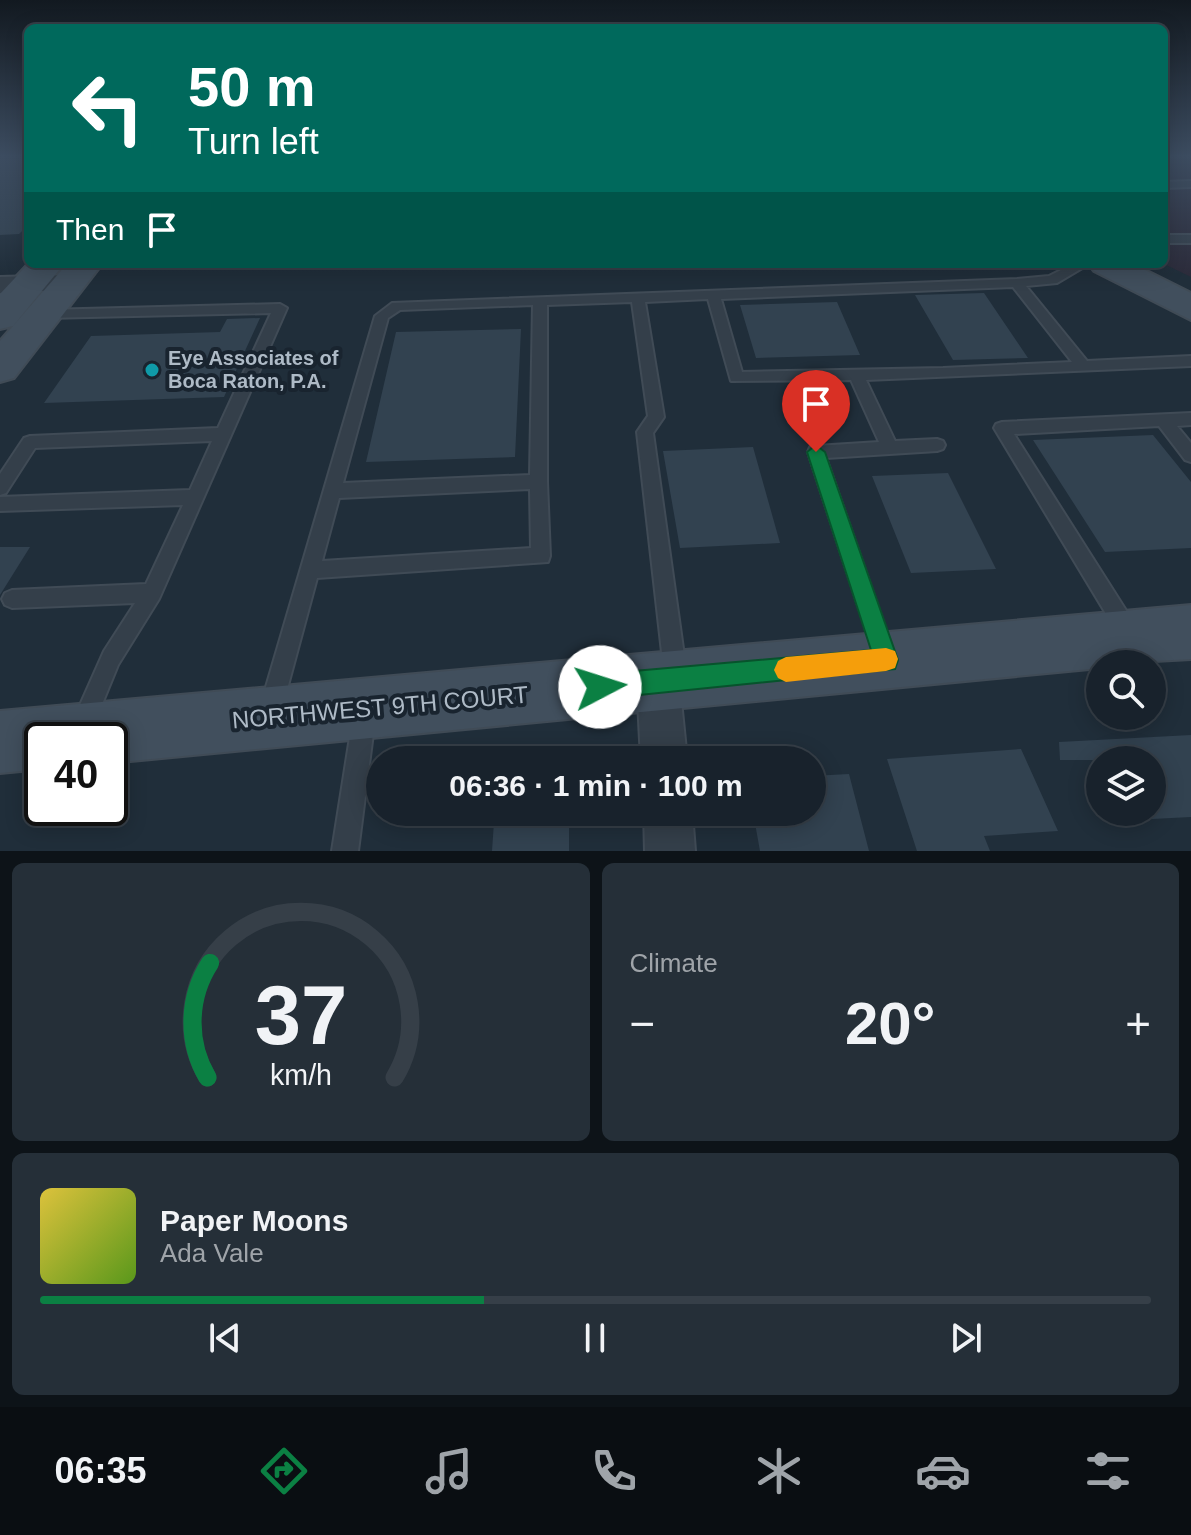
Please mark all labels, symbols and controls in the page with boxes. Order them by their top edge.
text: 50 m [188,55,316,118]
icon: left [56,56,160,160]
text: Turn left [188,121,319,162]
icon: arrive [140,208,184,252]
text: Then [56,213,124,246]
place label: Eye Associates of Boca Raton, P.A. [168,347,339,392]
marker: Eye Associates of Boca Raton, P.A. [143,361,161,379]
pin [782,370,850,452]
icon: arrive [794,382,838,426]
position arrow [558,645,642,729]
map controls [1086,650,1166,826]
button: search [1086,650,1166,730]
street label: NORTHWEST 9TH COURT [231,681,530,733]
speed limit sign: 40 [24,722,128,826]
button: layers [1086,746,1166,826]
text: 06:36 · 1 min · 100 m [449,769,743,802]
text: Climate [630,948,718,978]
text: 37 [254,969,347,1062]
text: 20° [845,990,936,1057]
text: − [630,999,655,1048]
text: + [1125,999,1151,1048]
text: km/h [270,1059,332,1091]
text: Paper Moons [160,1204,348,1237]
text: Ada Vale [160,1238,264,1268]
icon: previous [203,1316,247,1360]
icon: pause [573,1316,617,1360]
icon: next [944,1316,988,1360]
icon: directions [256,1443,312,1499]
icon: music [421,1443,477,1499]
icon: phone [586,1443,642,1499]
icon: climate [751,1443,807,1499]
icon: car [915,1443,971,1499]
icon: filters [1080,1443,1136,1499]
text: 06:35 [54,1450,147,1491]

